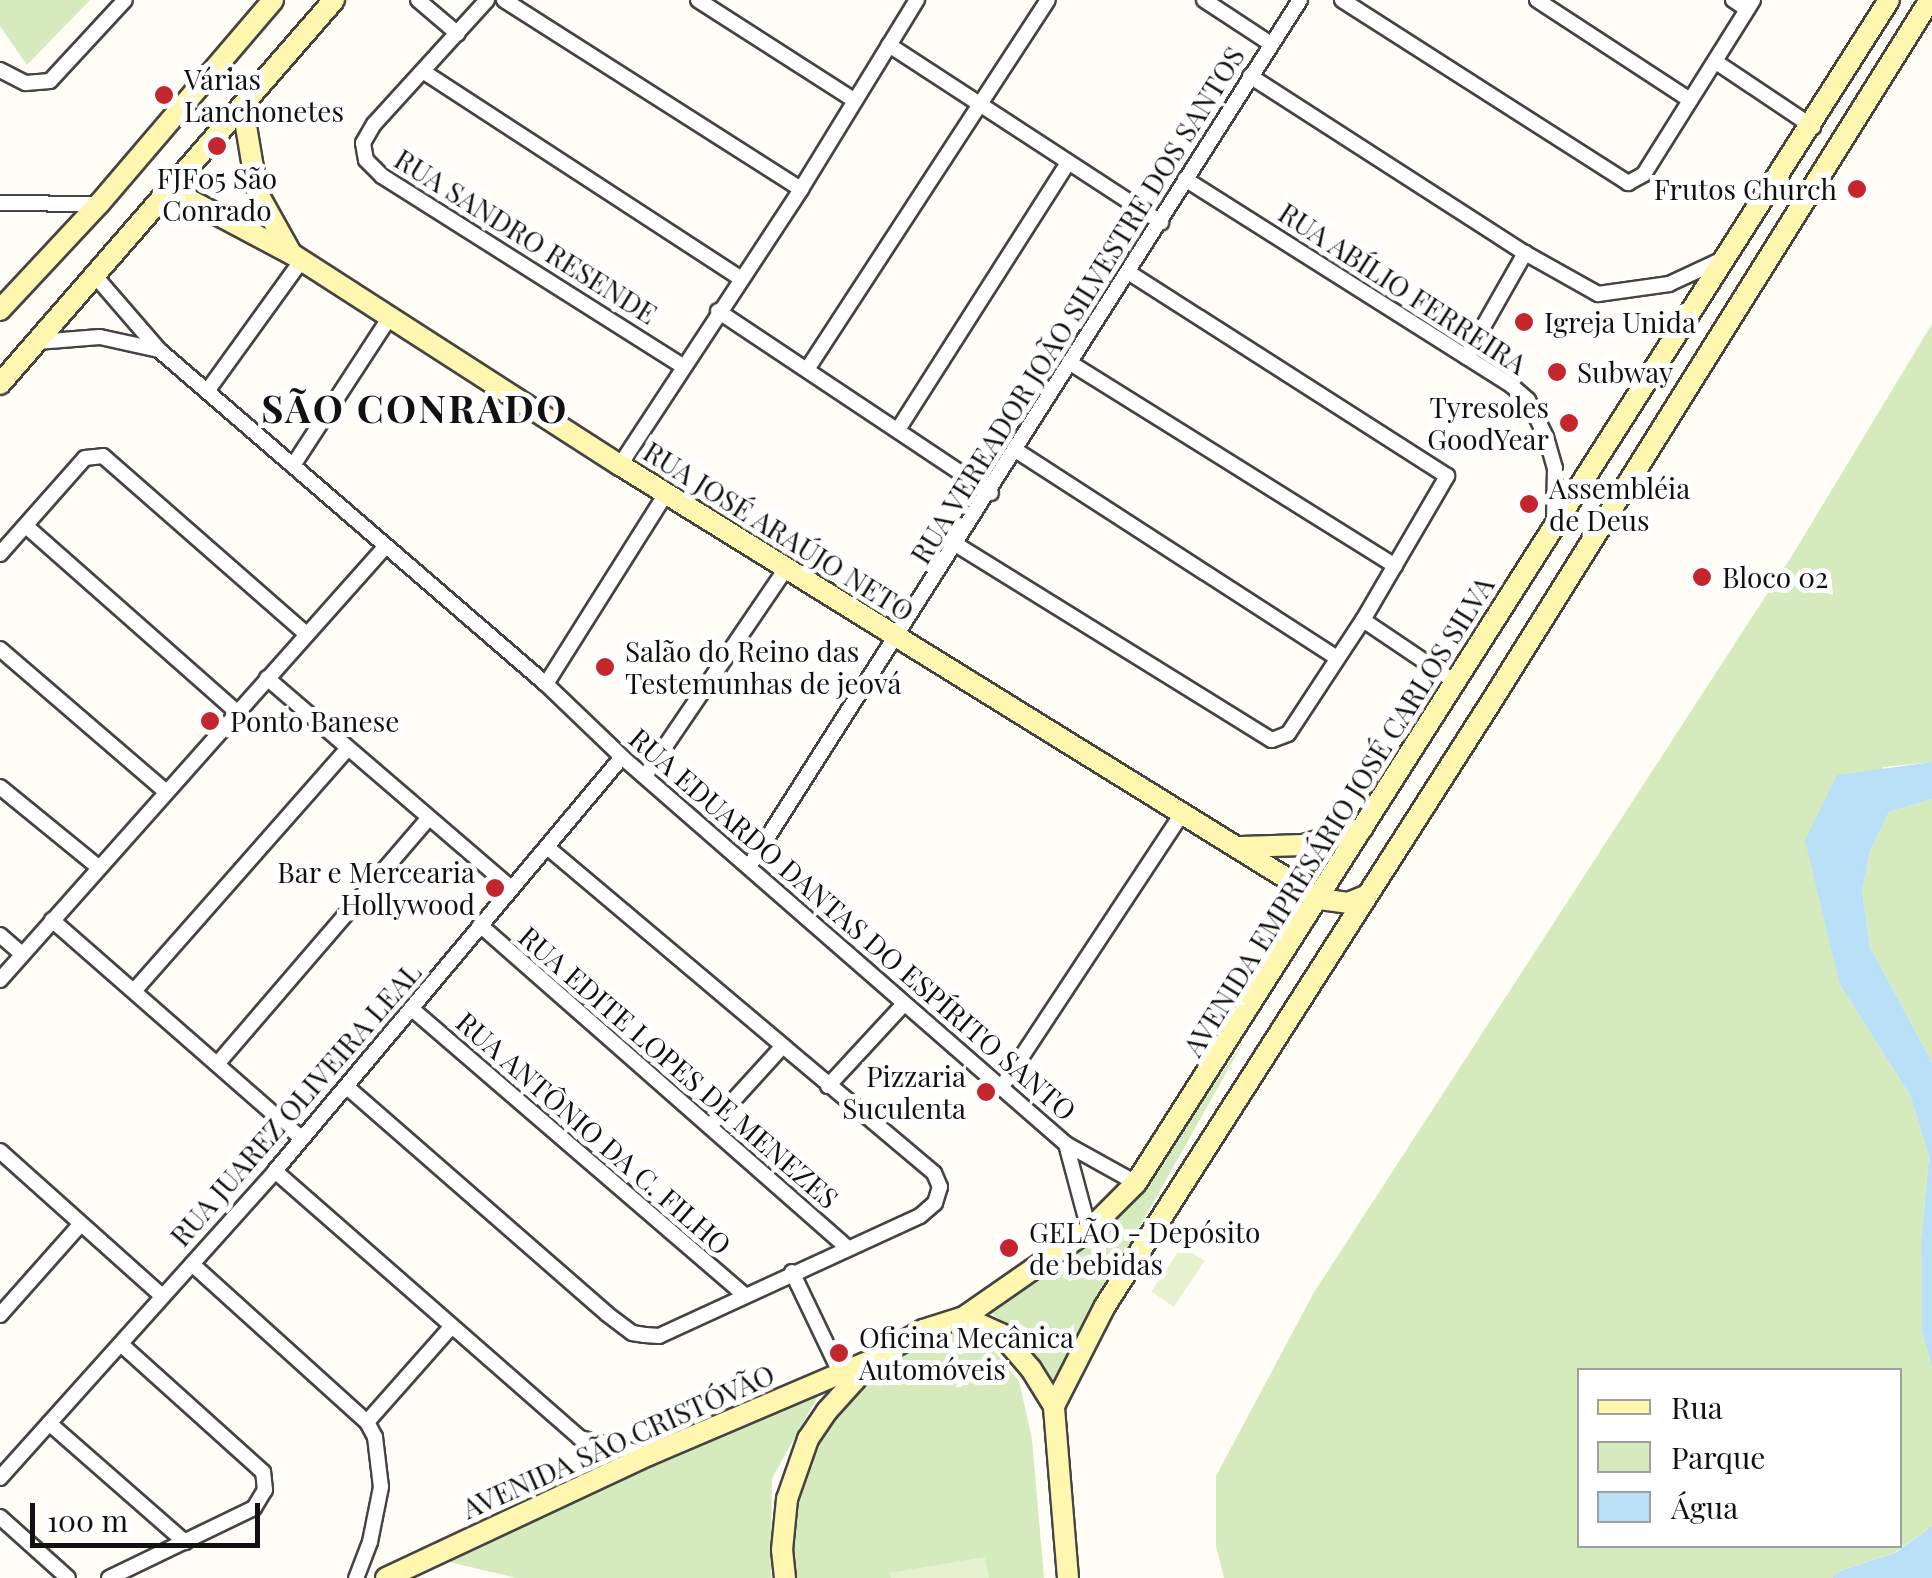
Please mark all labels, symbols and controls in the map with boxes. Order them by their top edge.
street label: RUA VEREADOR JOÃO SILVESTRE DOS SANTOS [903,40,1251,570]
place label: Várias Lanchonetes [184,62,344,128]
marker: Várias Lanchonetes [153,84,175,106]
marker: FJF05 São Conrado [206,135,228,157]
street label: RUA SANDRO RESENDE [389,142,663,330]
place label: FJF05 São Conrado [157,161,277,227]
place label: Frutos Church [1654,172,1837,206]
marker: Frutos Church [1846,178,1868,200]
street label: RUA ABÍLIO FERREIRA [1272,195,1534,381]
place label: Igreja Unida [1544,305,1696,339]
marker: Igreja Unida [1513,311,1535,333]
place label: Subway [1577,355,1673,389]
marker: Subway [1546,361,1568,383]
district label: SÃO CONRADO [261,385,569,431]
place label: Tyresoles GoodYear [1427,390,1549,456]
marker: Tyresoles GoodYear [1558,412,1580,434]
street label: RUA JOSÉ ARAÚJO NETO [637,434,921,628]
place label: Assembléia de Deus [1549,471,1690,537]
marker: Assembléia de Deus [1518,493,1540,515]
place label: Bloco 02 [1722,560,1828,594]
marker: Bloco 02 [1691,566,1713,588]
street label: AVENIDA EMPRESÁRIO JOSÉ CARLOS SILVA [1175,570,1501,1062]
place label: Salão do Reino das Testemunhas de jeová [625,634,901,700]
marker: Salão do Reino das Testemunhas de jeová [594,656,616,678]
place label: Ponto Banese [230,704,399,738]
marker: Ponto Banese [199,710,221,732]
street label: RUA EDUARDO DANTAS DO ESPÍRITO SANTO [623,721,1083,1127]
place label: Bar e Mercearia Hollywood [277,855,475,921]
marker: Bar e Mercearia Hollywood [484,877,506,899]
street label: RUA EDITE LOPES DE MENEZES [512,919,846,1215]
street label: RUA JUAREZ OLIVEIRA LEAL [163,955,427,1253]
street label: RUA ANTÔNIO DA C. FILHO [450,1004,738,1262]
place label: Pizzaria Suculenta [842,1059,966,1125]
marker: Pizzaria Suculenta [975,1081,997,1103]
place label: GELÃO - Depósito de bebidas [1029,1215,1260,1281]
marker: GELÃO - Depósito de bebidas [998,1237,1020,1259]
place label: Oficina Mecânica Automóveis [859,1320,1074,1386]
marker: Oficina Mecânica Automóveis [828,1342,850,1364]
street label: AVENIDA SÃO CRISTÓVÃO [457,1357,779,1525]
legend [1577,1368,1902,1548]
text: Rua [1671,1387,1723,1427]
text: Parque [1671,1437,1766,1477]
scale bar [35,1483,265,1545]
text: Água [1671,1487,1738,1527]
text: 100 m [47,1500,128,1540]

